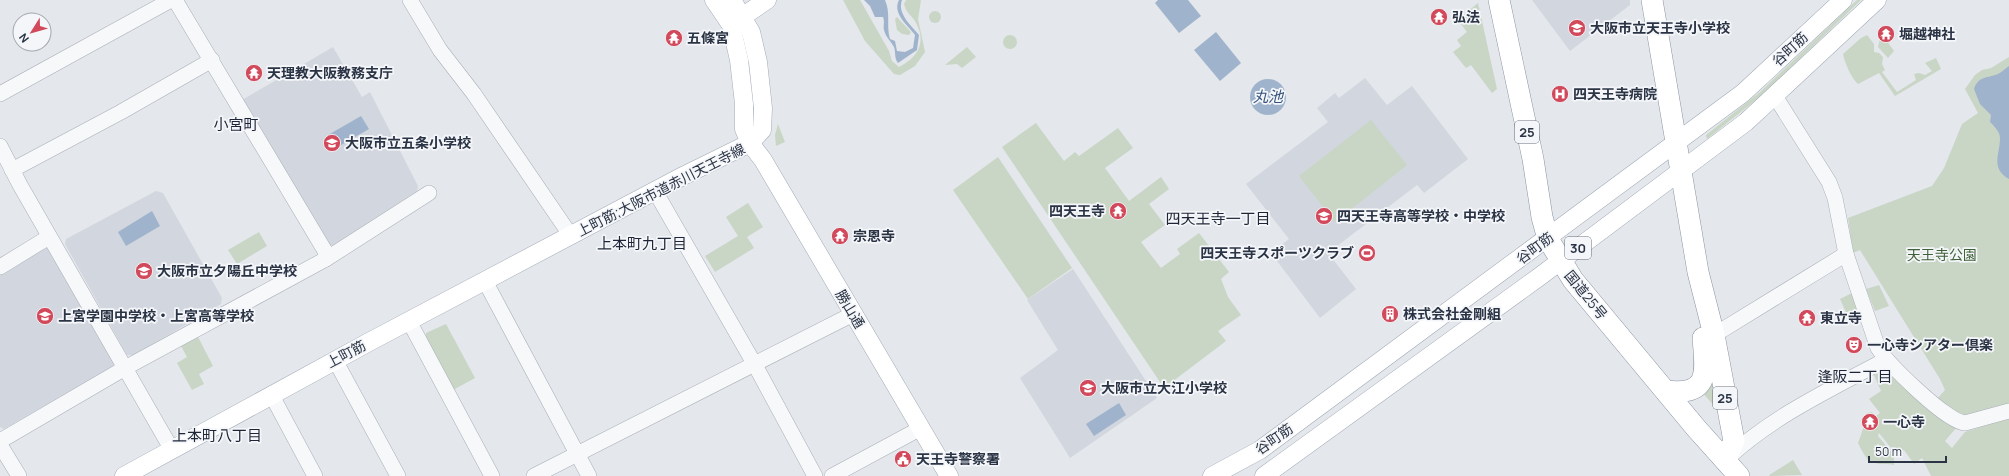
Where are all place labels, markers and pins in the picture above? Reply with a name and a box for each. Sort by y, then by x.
temple icon: 弘法 [1429,7,1449,27]
place label: 弘法 [1452,7,1480,26]
school or university icon: 大阪市立天王寺小学校 [1567,18,1587,38]
place label: 大阪市立天王寺小学校 [1590,18,1730,37]
temple icon: 堀越神社 [1876,24,1896,44]
place label: 堀越神社 [1899,24,1955,43]
temple icon: 五條宮 [664,28,684,48]
place label: 五條宮 [687,28,729,47]
temple icon: 天理教大阪教務支庁 [244,63,264,83]
place label: 天理教大阪教務支庁 [267,63,393,82]
hospital icon: 四天王寺病院 [1550,84,1570,104]
place label: 四天王寺病院 [1573,84,1657,103]
school or university icon: 大阪市立五条小学校 [322,133,342,153]
place label: 大阪市立五条小学校 [345,133,471,152]
place label: 四天王寺 [1049,201,1105,220]
temple icon: 四天王寺 [1108,201,1128,221]
school or university icon: 四天王寺高等学校・中学校 [1314,206,1334,226]
place label: 四天王寺高等学校・中学校 [1337,206,1505,225]
temple icon: 宗恩寺 [830,226,850,246]
place label: 宗恩寺 [853,226,895,245]
place label: 四天王寺スポーツクラブ [1200,243,1354,262]
sports icon: 四天王寺スポーツクラブ [1357,243,1377,263]
school or university icon: 大阪市立夕陽丘中学校 [134,261,154,281]
place label: 大阪市立夕陽丘中学校 [157,261,297,280]
building icon: 株式会社金剛組 [1380,304,1400,324]
place label: 株式会社金剛組 [1403,304,1501,323]
school or university icon: 上宮学園中学校・上宮高等学校 [35,306,55,326]
place label: 上宮学園中学校・上宮高等学校 [58,306,254,325]
temple icon: 東立寺 [1797,308,1817,328]
place label: 東立寺 [1820,308,1862,327]
theatre icon: 一心寺シアター倶楽 [1844,335,1864,355]
place label: 一心寺シアター倶楽 [1867,335,1993,354]
school or university icon: 大阪市立大江小学校 [1078,378,1098,398]
place label: 大阪市立大江小学校 [1101,378,1227,397]
temple icon: 一心寺 [1860,412,1880,432]
place label: 一心寺 [1883,412,1925,431]
public building icon: 天王寺警察署 [893,449,913,469]
place label: 天王寺警察署 [916,449,1000,468]

